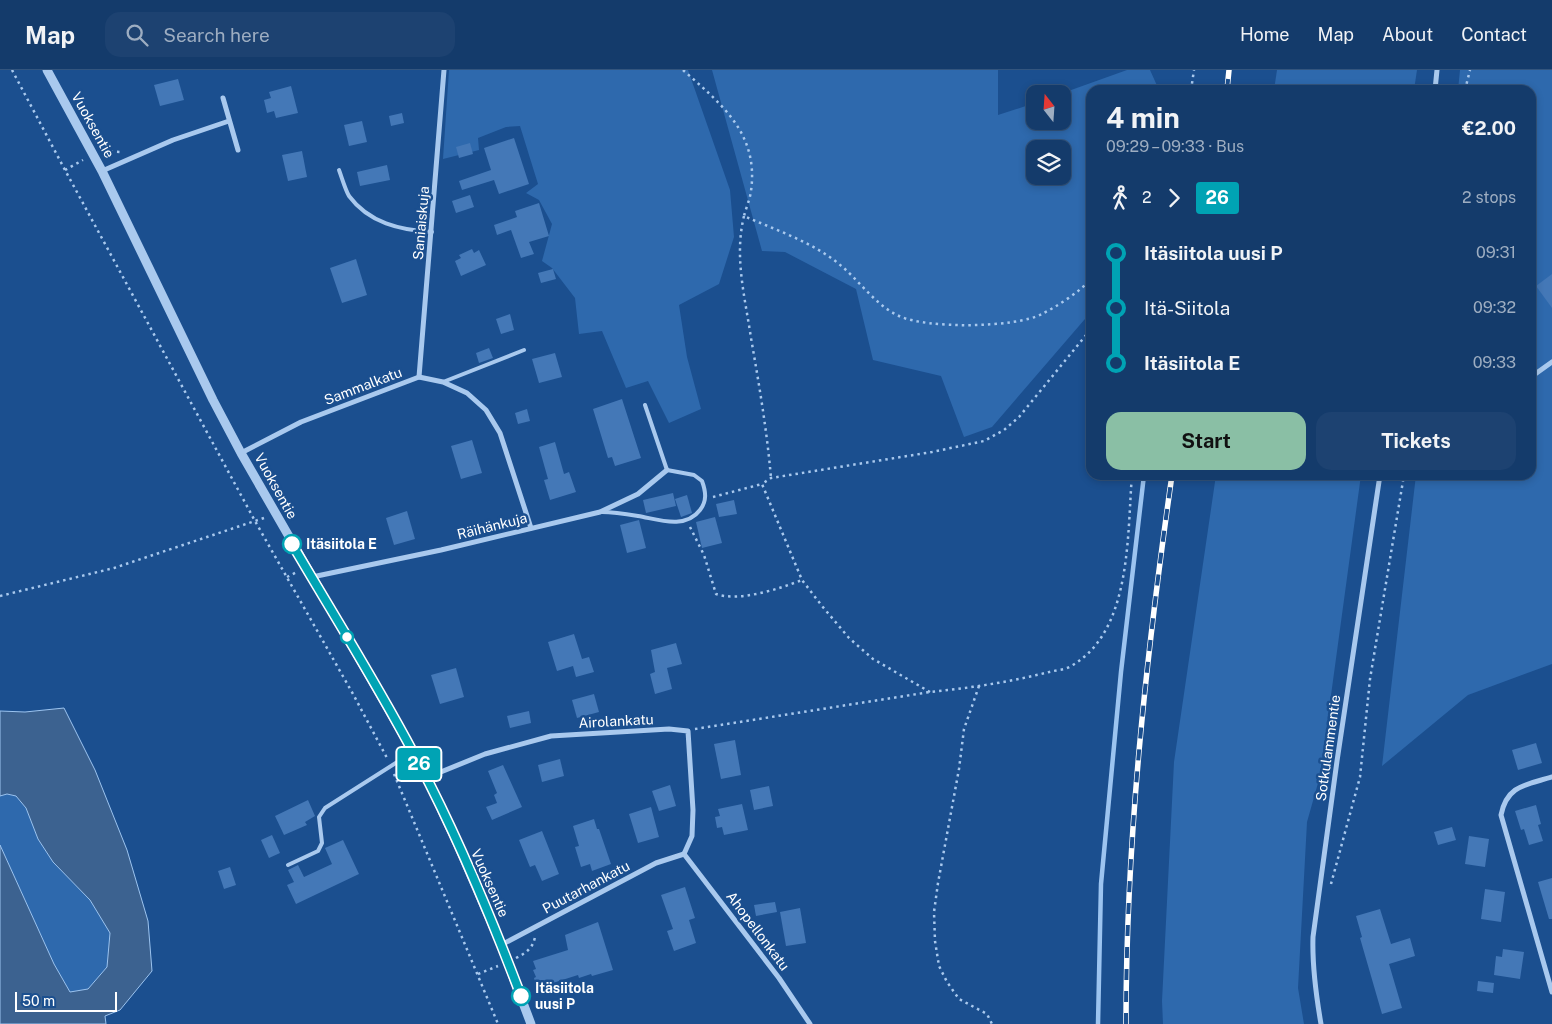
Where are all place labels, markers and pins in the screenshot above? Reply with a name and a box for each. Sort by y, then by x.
marker: Itäsiitola E [282,534,302,554]
place label: Itäsiitola E [306,536,377,552]
unlabelled marker [340,630,354,644]
place label: Itäsiitola uusi P [535,980,594,1012]
marker: Itäsiitola uusi P [511,986,531,1006]

